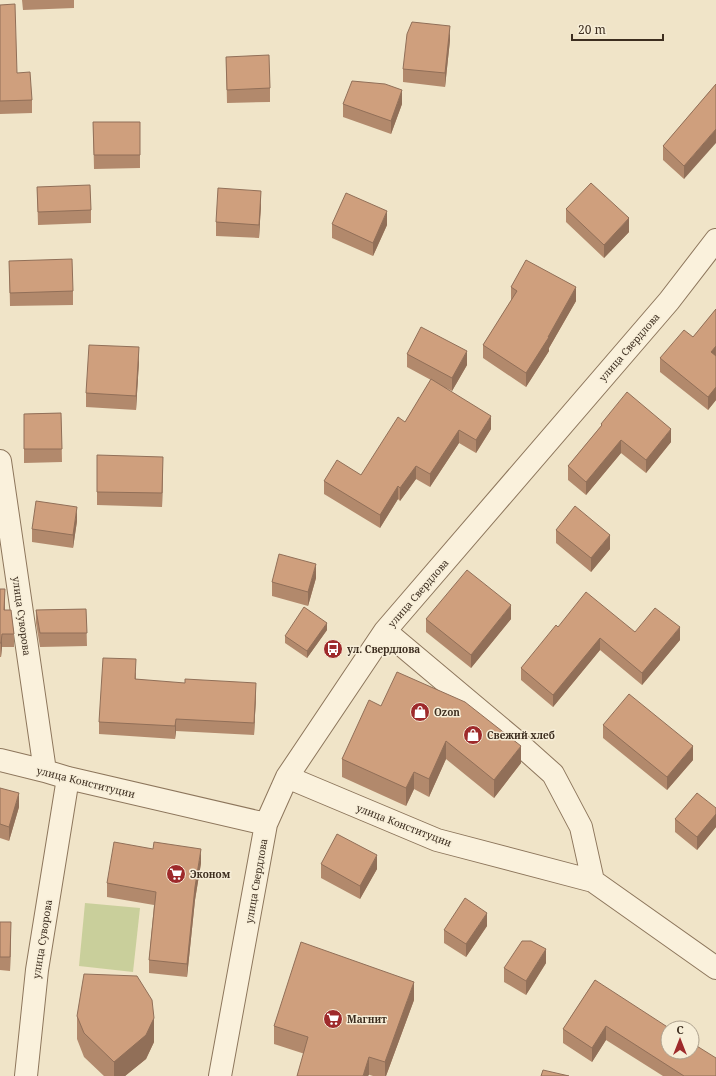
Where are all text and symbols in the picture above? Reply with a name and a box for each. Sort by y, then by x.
scale bar [572,16,663,42]
text: 20 m [578,21,606,38]
street label: улица Свердлова [595,310,663,384]
street label: улица Свердлова [384,556,452,630]
street label: улица Суворова [10,575,35,657]
bus stop icon: ул. Свердлова [322,638,344,660]
place label: ул. Свердлова [347,642,420,656]
shop icon: Ozon [409,701,431,723]
place label: Ozon [434,705,460,719]
shop icon: Свежий хлеб [462,724,484,746]
place label: Свежий хлеб [487,728,555,742]
street label: улица Конституции [35,763,137,801]
street label: улица Конституции [354,800,454,850]
street label: улица Свердлова [242,837,270,925]
supermarket icon: Эконом [165,863,187,885]
place label: Эконом [190,867,231,881]
street label: улица Суворова [29,898,55,980]
supermarket icon: Магнит [322,1008,344,1030]
place label: Магнит [347,1012,387,1026]
north arrow [660,1020,700,1060]
text: С [676,1022,684,1037]

